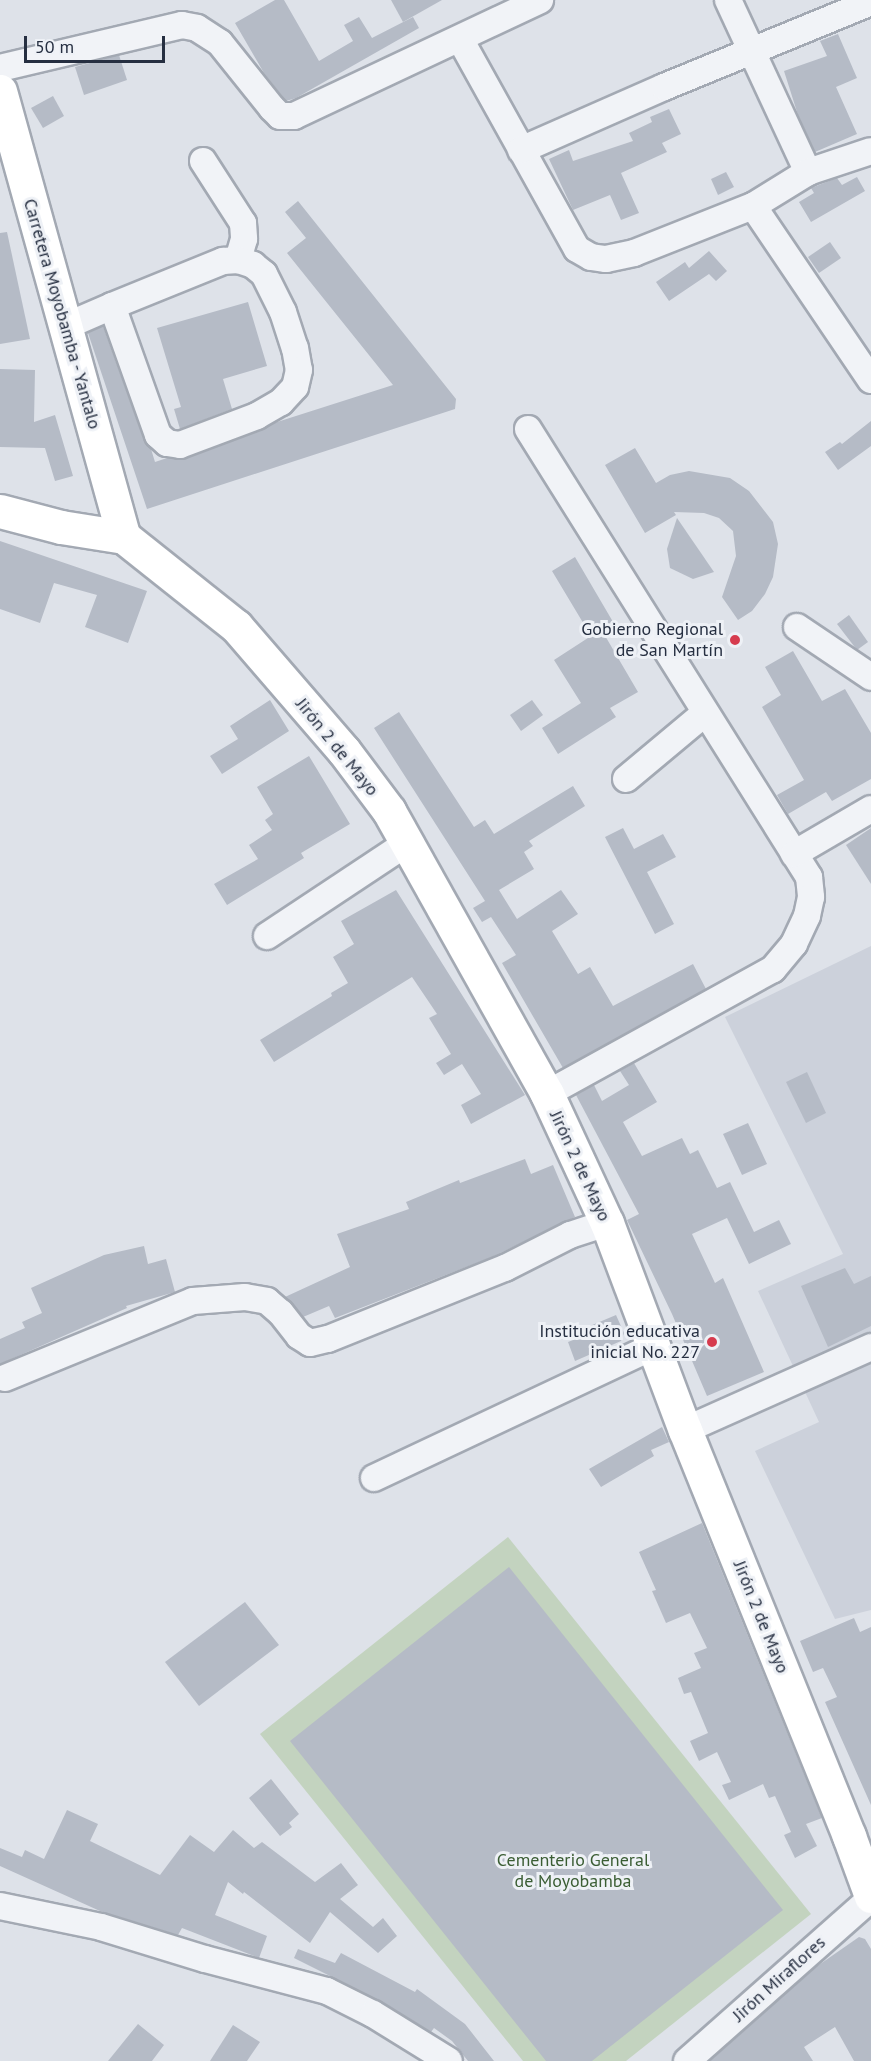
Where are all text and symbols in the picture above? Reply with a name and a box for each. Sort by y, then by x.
scale bar [27,24,168,62]
text: 50 m [35,35,74,58]
street label: Carretera Moyobamba - Yantalo [18,195,106,433]
place label: Gobierno Regional de San Martín [581,619,723,662]
marker: Gobierno Regional de San Martín [728,633,742,647]
street label: Jirón 2 de Mayo [291,694,383,800]
street label: Jirón 2 de Mayo [545,1107,615,1225]
place label: Institución educativa inicial No. 227 [539,1321,700,1364]
marker: Institución educativa inicial No. 227 [705,1335,719,1349]
street label: Jirón 2 de Mayo [729,1557,793,1677]
park label: Cementerio General de Moyobamba [497,1850,649,1892]
street label: Jirón Miraflores [728,1932,830,2026]

